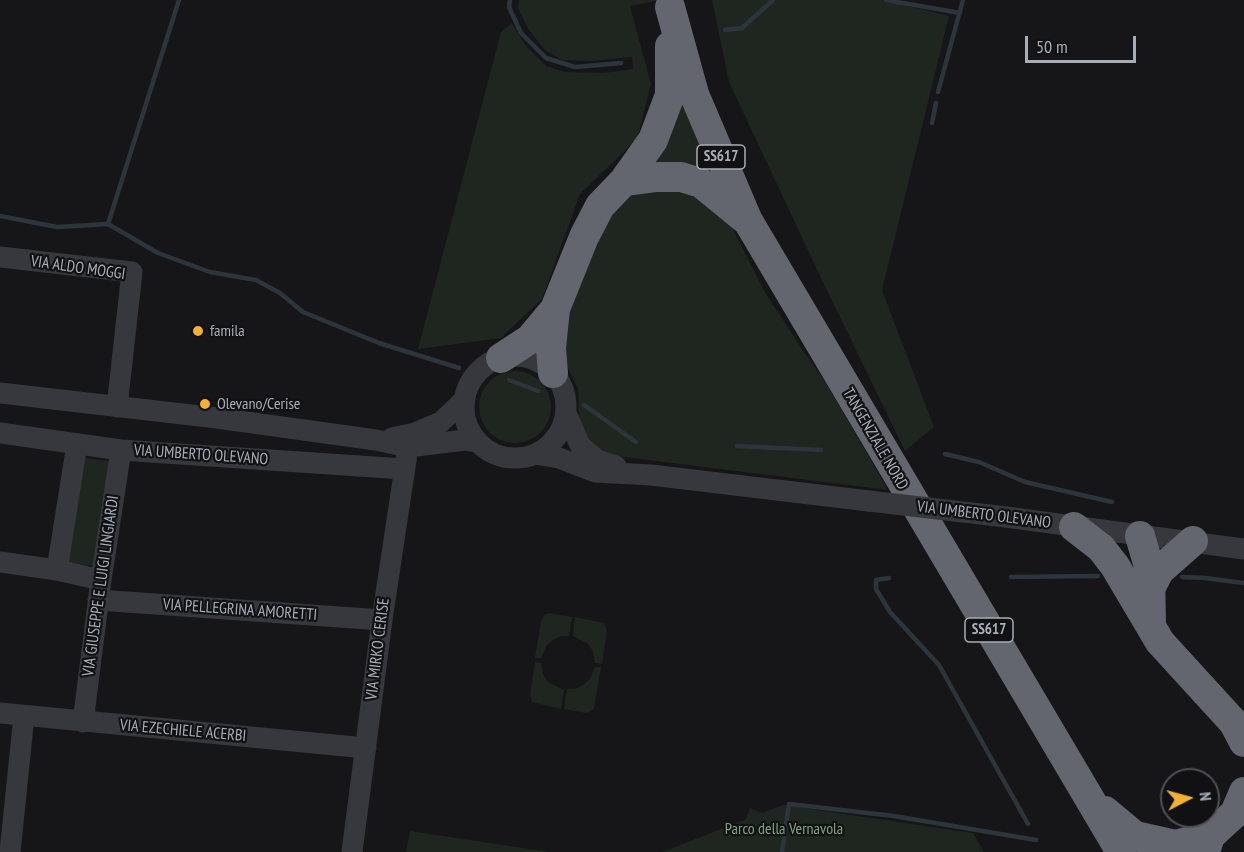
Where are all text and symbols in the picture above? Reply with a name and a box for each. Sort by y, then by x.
scale bar [1028,24,1139,62]
text: 50 m [1036,35,1068,58]
road number: SS617 [697,145,745,169]
street label: VIA ALDO MOGGI [29,252,127,284]
place label: famila [210,321,245,341]
marker: famila [191,324,205,338]
street label: TANGENZIALE NORD [838,385,912,493]
place label: Olevano/Cerise [217,394,300,414]
marker: Olevano/Cerise [198,397,212,411]
street label: VIA UMBERTO OLEVANO [133,441,269,469]
street label: VIA GIUSEPPE E LUIGI LINGIARDI [79,494,123,678]
street label: VIA UMBERTO OLEVANO [916,497,1052,533]
street label: VIA PELLEGRINA AMORETTI [162,595,318,625]
street label: VIA MIRKO CERISE [362,597,394,701]
road number: SS617 [965,618,1013,642]
street label: VIA EZECHIELE ACERBI [119,716,247,746]
north arrow [1160,768,1220,828]
text: N [1196,791,1216,802]
park label: Parco della Vernavola [725,819,843,839]

